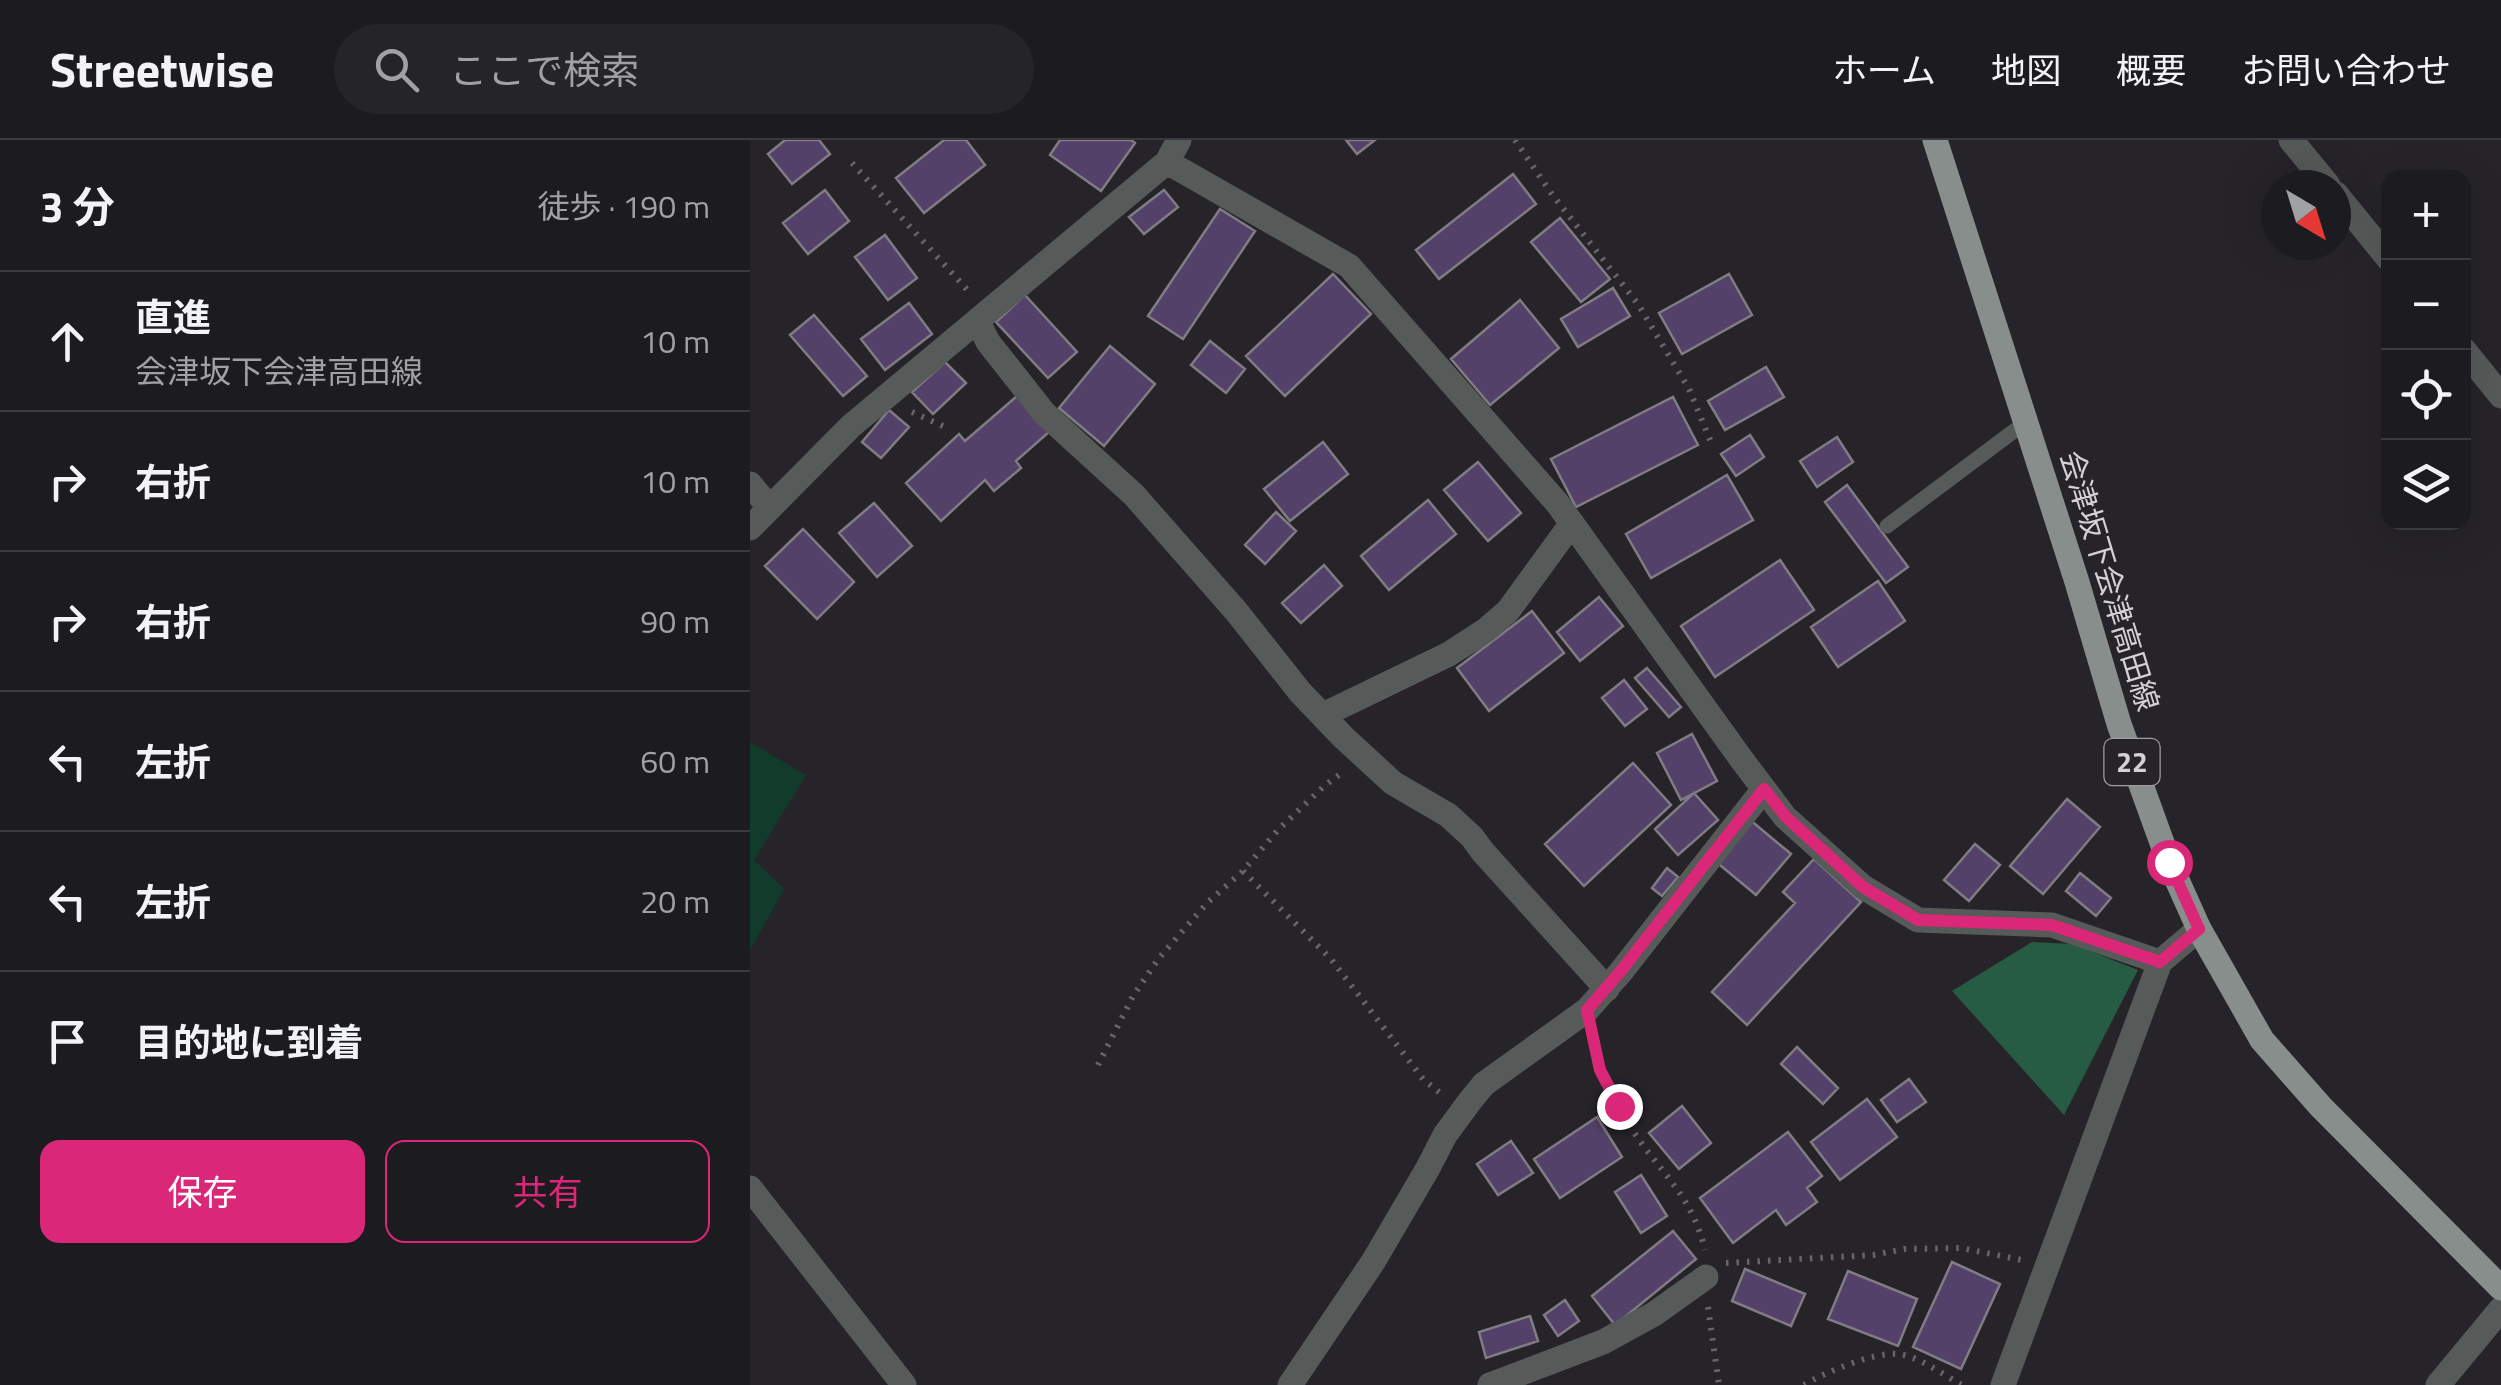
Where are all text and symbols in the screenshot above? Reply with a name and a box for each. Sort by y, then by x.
search box [334,24,1034,114]
text: Streetwise [50,33,274,106]
text: ここで検索 [449,41,639,99]
icon: search [369,42,424,97]
text: ホーム [1832,43,1936,97]
text: 地図 [1991,43,2061,97]
text: 概要 [2116,43,2186,97]
text: お問い合わせ [2241,43,2451,97]
north arrow [2261,170,2351,260]
map controls [2381,170,2471,530]
button: + [2381,170,2471,260]
text: 3 分 [40,174,115,238]
text: 徒歩 · 190 m [537,182,710,230]
button: − [2381,260,2471,350]
text: 直進 [135,288,211,346]
icon: ahead [40,314,95,369]
text: 10 m [640,317,710,365]
text: 会津坂下会津高田線 [135,347,423,395]
button: locate [2381,350,2471,440]
button: layers [2381,440,2471,530]
street label: 会津坂下会津高田線 [2048,445,2171,717]
text: 右折 [135,453,211,511]
icon: right [40,454,95,509]
text: 10 m [640,457,710,505]
text: 右折 [135,593,211,651]
icon: right [40,594,95,649]
text: 90 m [640,597,710,645]
text: 左折 [135,733,211,791]
icon: left [40,734,95,789]
text: 60 m [640,737,710,785]
road number: 22 [2104,739,2160,785]
route start [2147,840,2193,886]
text: 左折 [135,873,211,931]
icon: left [40,874,95,929]
text: 20 m [640,877,710,925]
text: 目的地に到着 [135,1013,363,1071]
icon: arrive [40,1014,95,1069]
route end [1597,1084,1643,1130]
button: 保存 [40,1140,365,1243]
button: 共有 [385,1140,710,1243]

